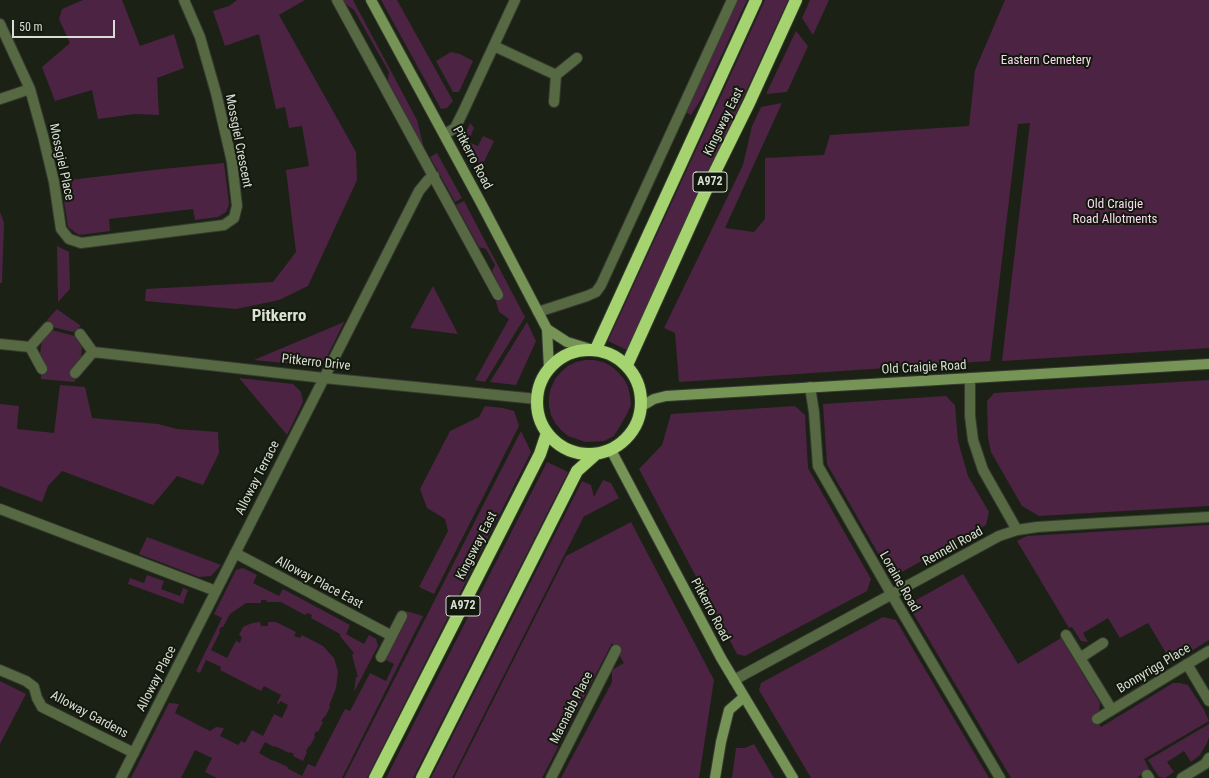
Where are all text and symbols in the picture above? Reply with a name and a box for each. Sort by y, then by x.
scale bar [14,12,117,38]
text: 50 m [19,20,43,34]
park label: Eastern Cemetery [1001,53,1091,69]
street label: Kingsway East [701,85,747,159]
street label: Mossgiel Crescent [221,93,255,189]
street label: Mossgiel Place [45,122,77,202]
street label: Pitkerro Road [449,124,495,192]
road number: A972 [693,172,727,192]
park label: Old Craigie Road Allotments [1073,197,1157,228]
district label: Pitkerro [252,307,306,327]
street label: Pitkerro Drive [281,352,351,374]
street label: Old Craigie Road [881,358,967,378]
street label: Alloway Terrace [233,438,283,518]
street label: Kingsway East [453,509,501,583]
street label: Rennell Road [920,524,986,570]
street label: Loraine Road [875,549,923,615]
street label: Alloway Place East [273,553,365,613]
street label: Pitkerro Road [687,576,733,644]
road number: A972 [446,596,480,616]
street label: Bonnyrigg Place [1114,641,1194,697]
street label: Alloway Place [134,644,180,714]
street label: Macnabb Place [547,669,597,747]
street label: Alloway Gardens [48,688,130,742]

